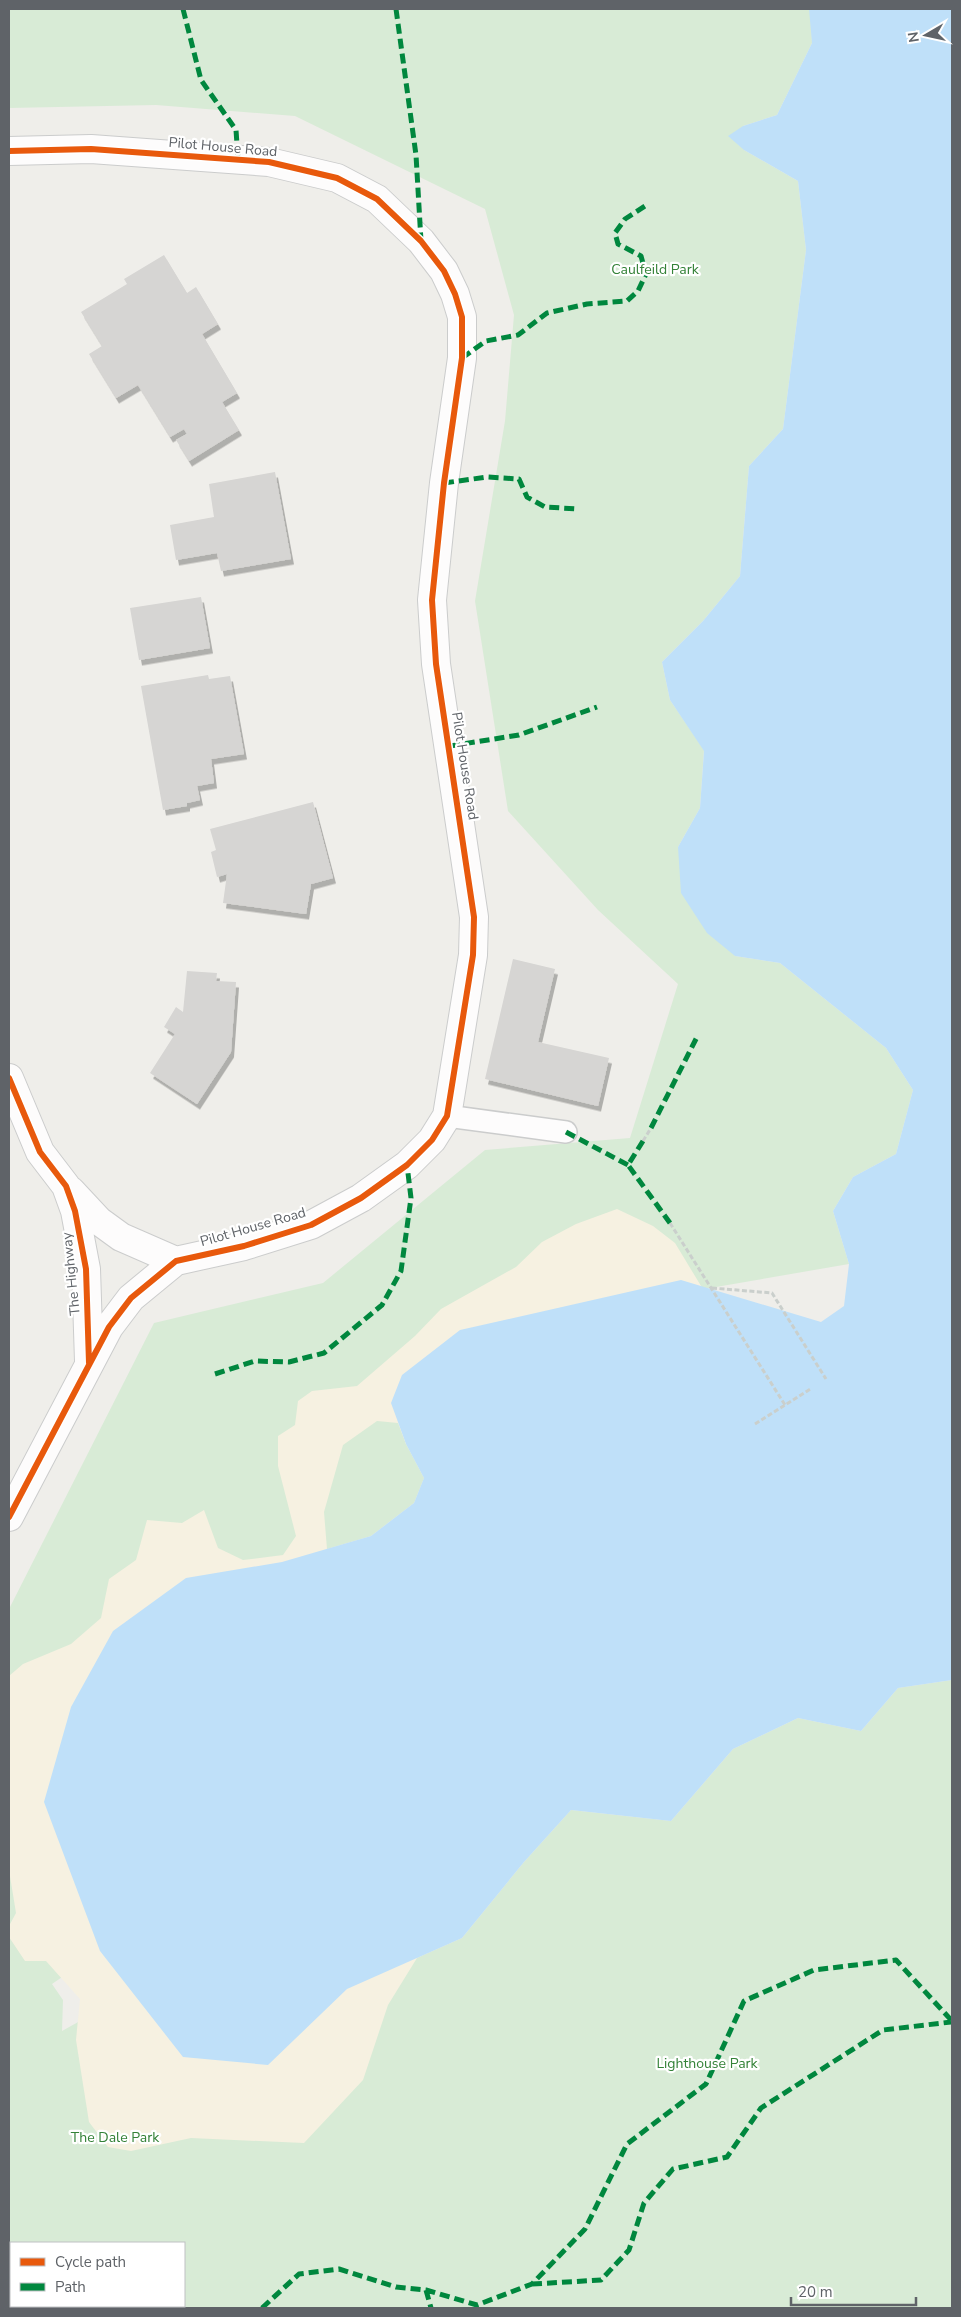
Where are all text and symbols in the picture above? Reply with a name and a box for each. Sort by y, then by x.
north arrow [901,10,951,60]
text: N [903,30,924,44]
street label: Pilot House Road [168,133,278,161]
park label: Caulfeild Park [611,260,700,279]
street label: Pilot House Road [447,711,483,821]
street label: Pilot House Road [198,1203,308,1251]
street label: The Highway [57,1231,85,1317]
park label: Lighthouse Park [656,2054,759,2073]
park label: The Dale Park [71,2128,160,2147]
legend [10,2242,185,2307]
text: Cycle path [55,2252,126,2272]
scale bar [791,2274,916,2306]
text: Path [55,2277,86,2297]
text: 20 m [798,2282,833,2302]

